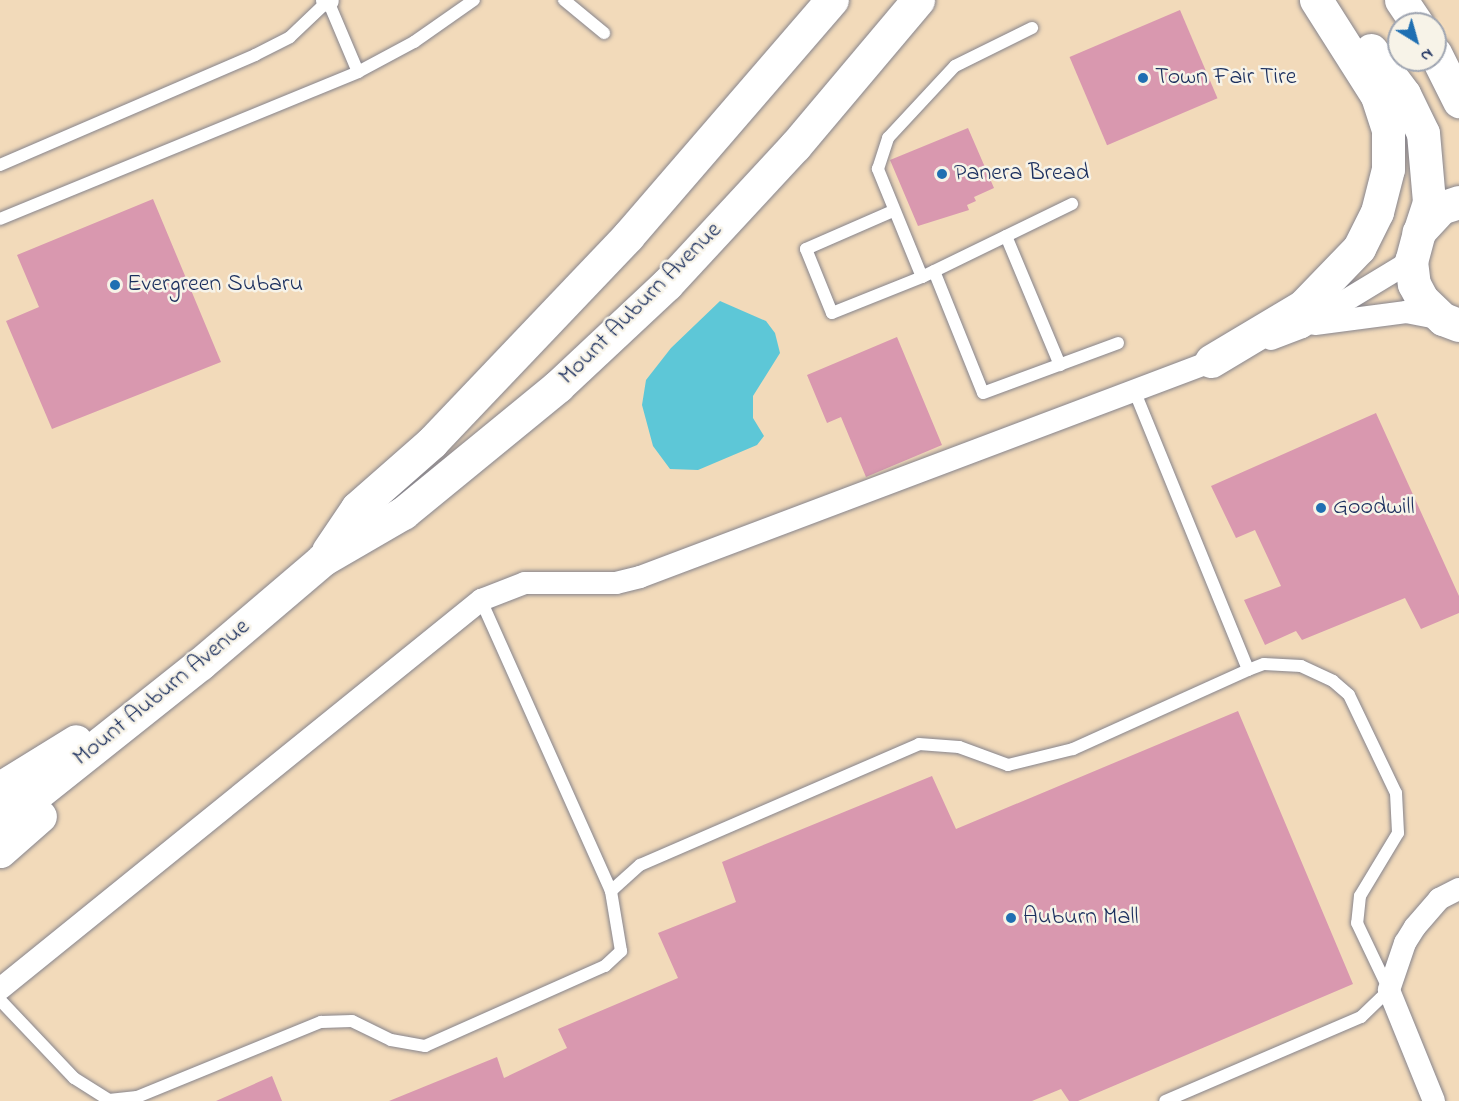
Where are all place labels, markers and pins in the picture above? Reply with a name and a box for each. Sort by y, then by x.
place label: Town Fair Tire [1155,64,1296,92]
marker: Town Fair Tire [1136,71,1150,85]
place label: Panera Bread [954,160,1089,188]
marker: Panera Bread [935,167,949,181]
place label: Evergreen Subaru [127,271,303,299]
marker: Evergreen Subaru [108,278,122,292]
place label: Goodwill [1333,494,1415,522]
marker: Goodwill [1314,501,1328,515]
place label: Auburn Mall [1023,904,1139,932]
marker: Auburn Mall [1004,911,1018,925]

